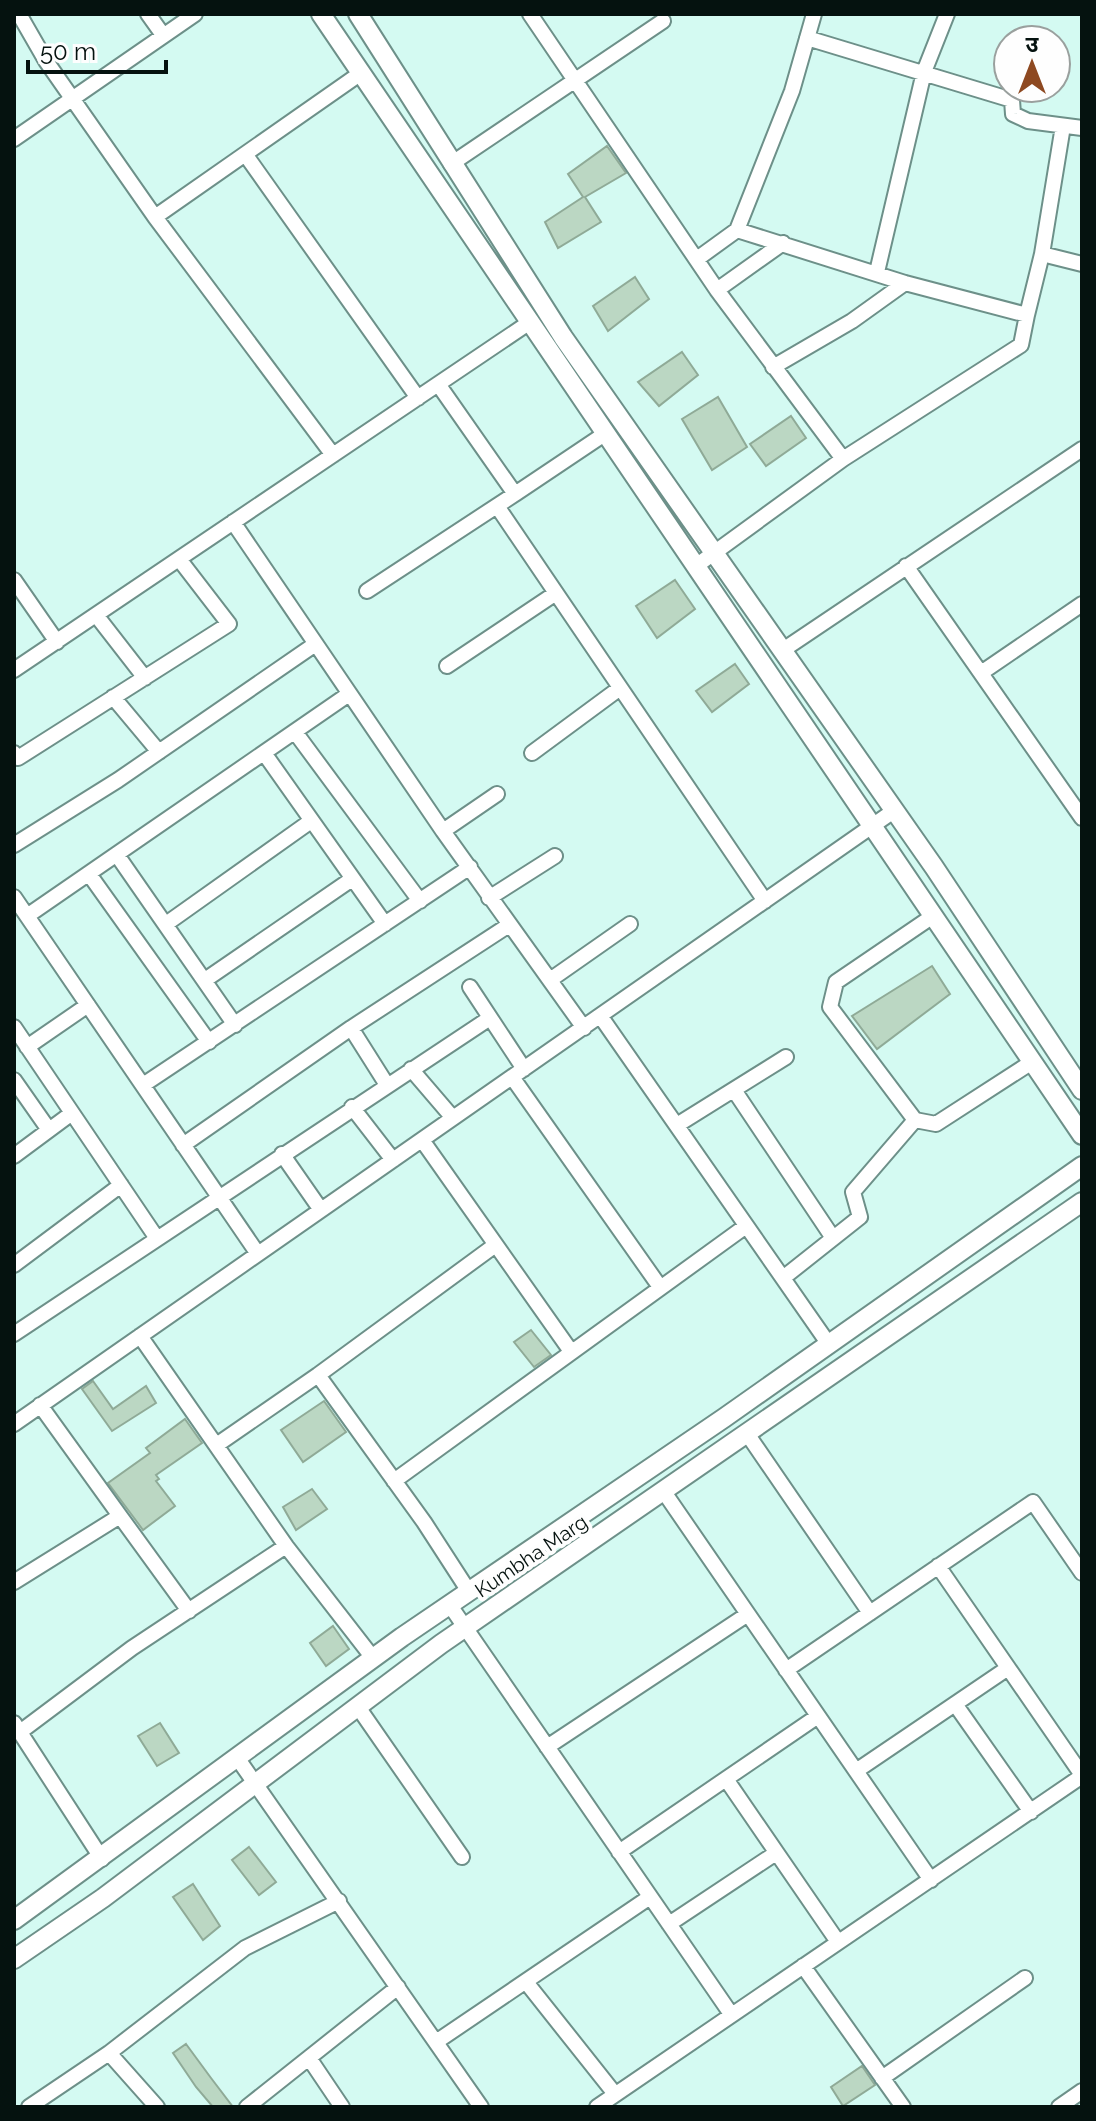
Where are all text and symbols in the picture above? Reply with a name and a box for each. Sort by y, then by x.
scale bar [28,24,166,74]
north arrow [992,24,1072,104]
text: उ [1026,31,1040,57]
text: 50 m [40,37,96,66]
street label: Kumbha Marg [470,1510,592,1602]

